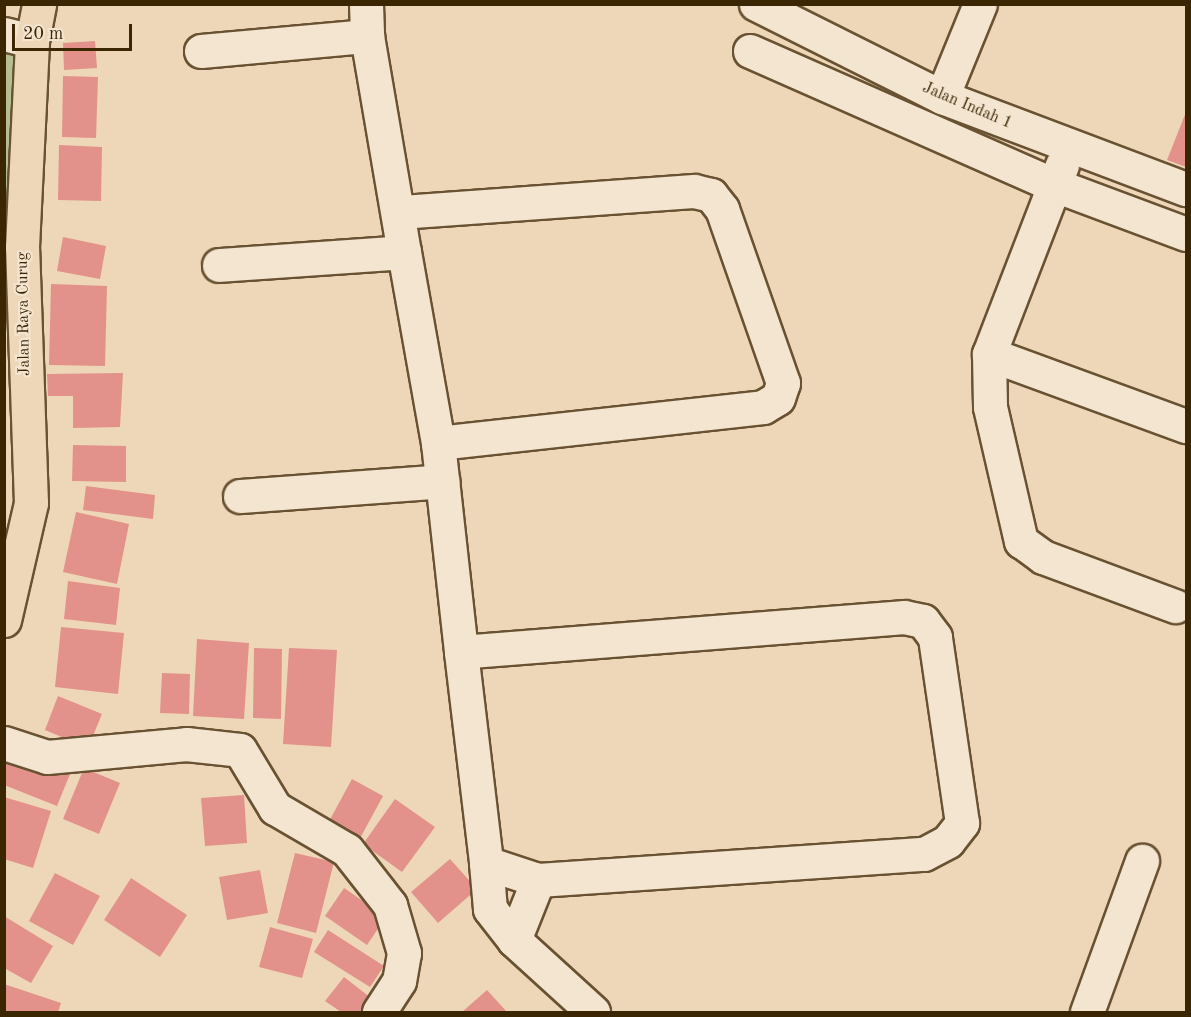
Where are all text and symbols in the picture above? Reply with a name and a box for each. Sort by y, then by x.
scale bar [15,12,135,50]
text: 20 m [23,25,63,43]
street label: Jalan Indah 1 [919,78,1015,134]
street label: Jalan Raya Curug [13,252,35,376]

